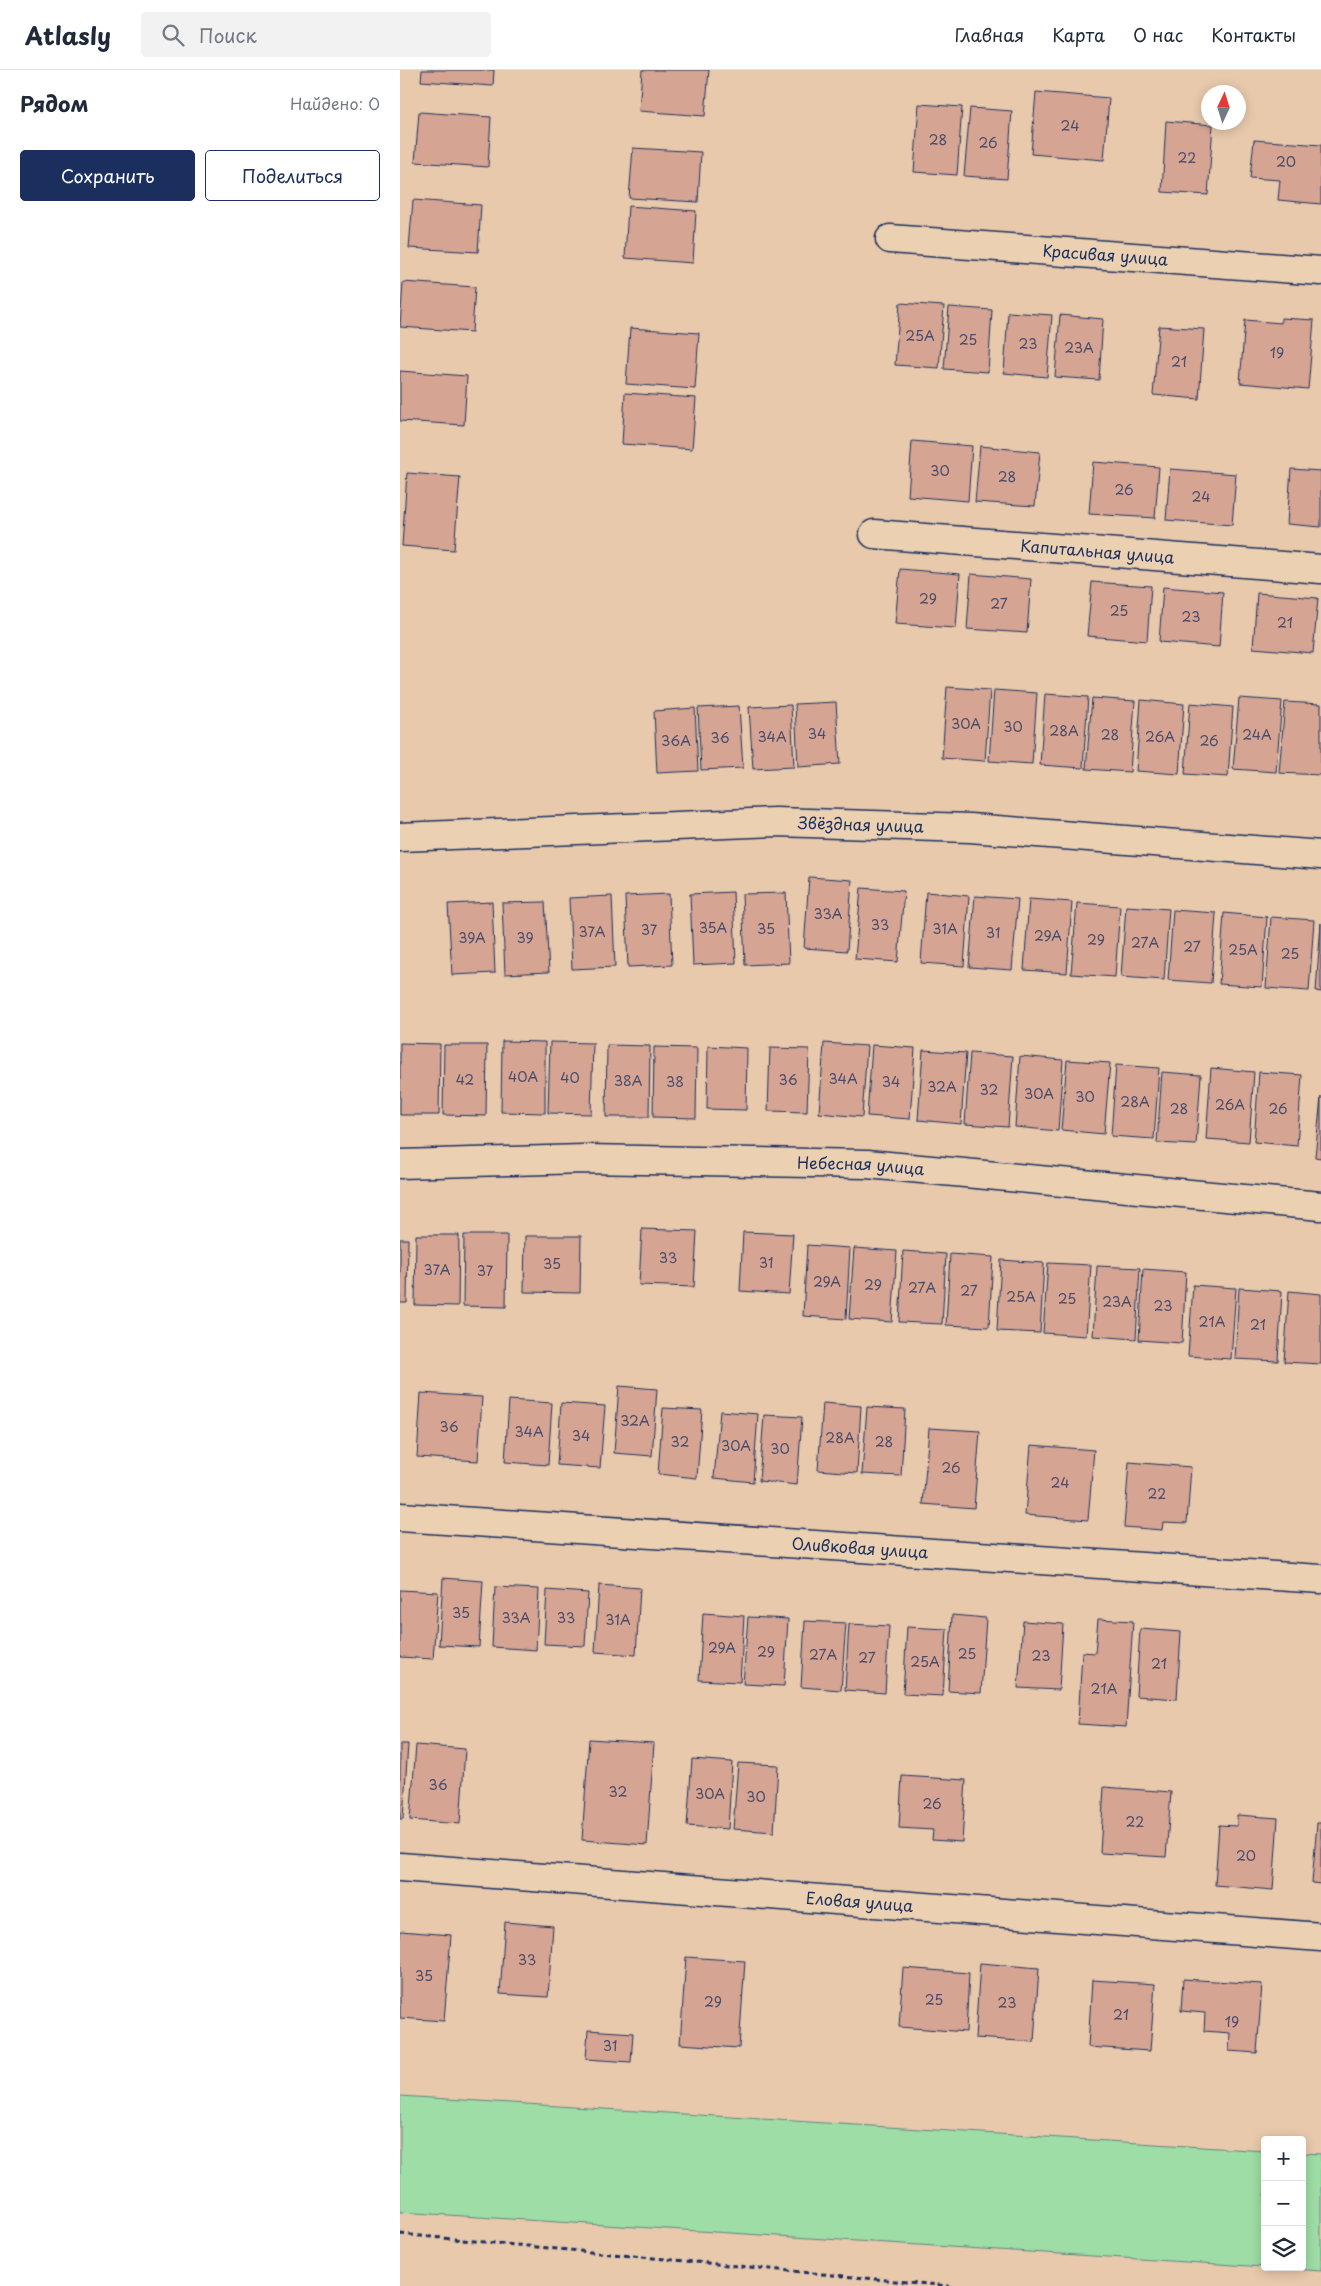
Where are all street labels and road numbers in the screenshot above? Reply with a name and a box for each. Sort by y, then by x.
street label: Красивая улица [1042,237,1169,271]
street label: Капитальная улица [1020,533,1175,568]
street label: Звёздная улица [797,810,924,838]
street label: Небесная улица [797,1150,926,1180]
street label: Оливковая улица [791,1530,929,1564]
street label: Еловая улица [805,1885,914,1917]

